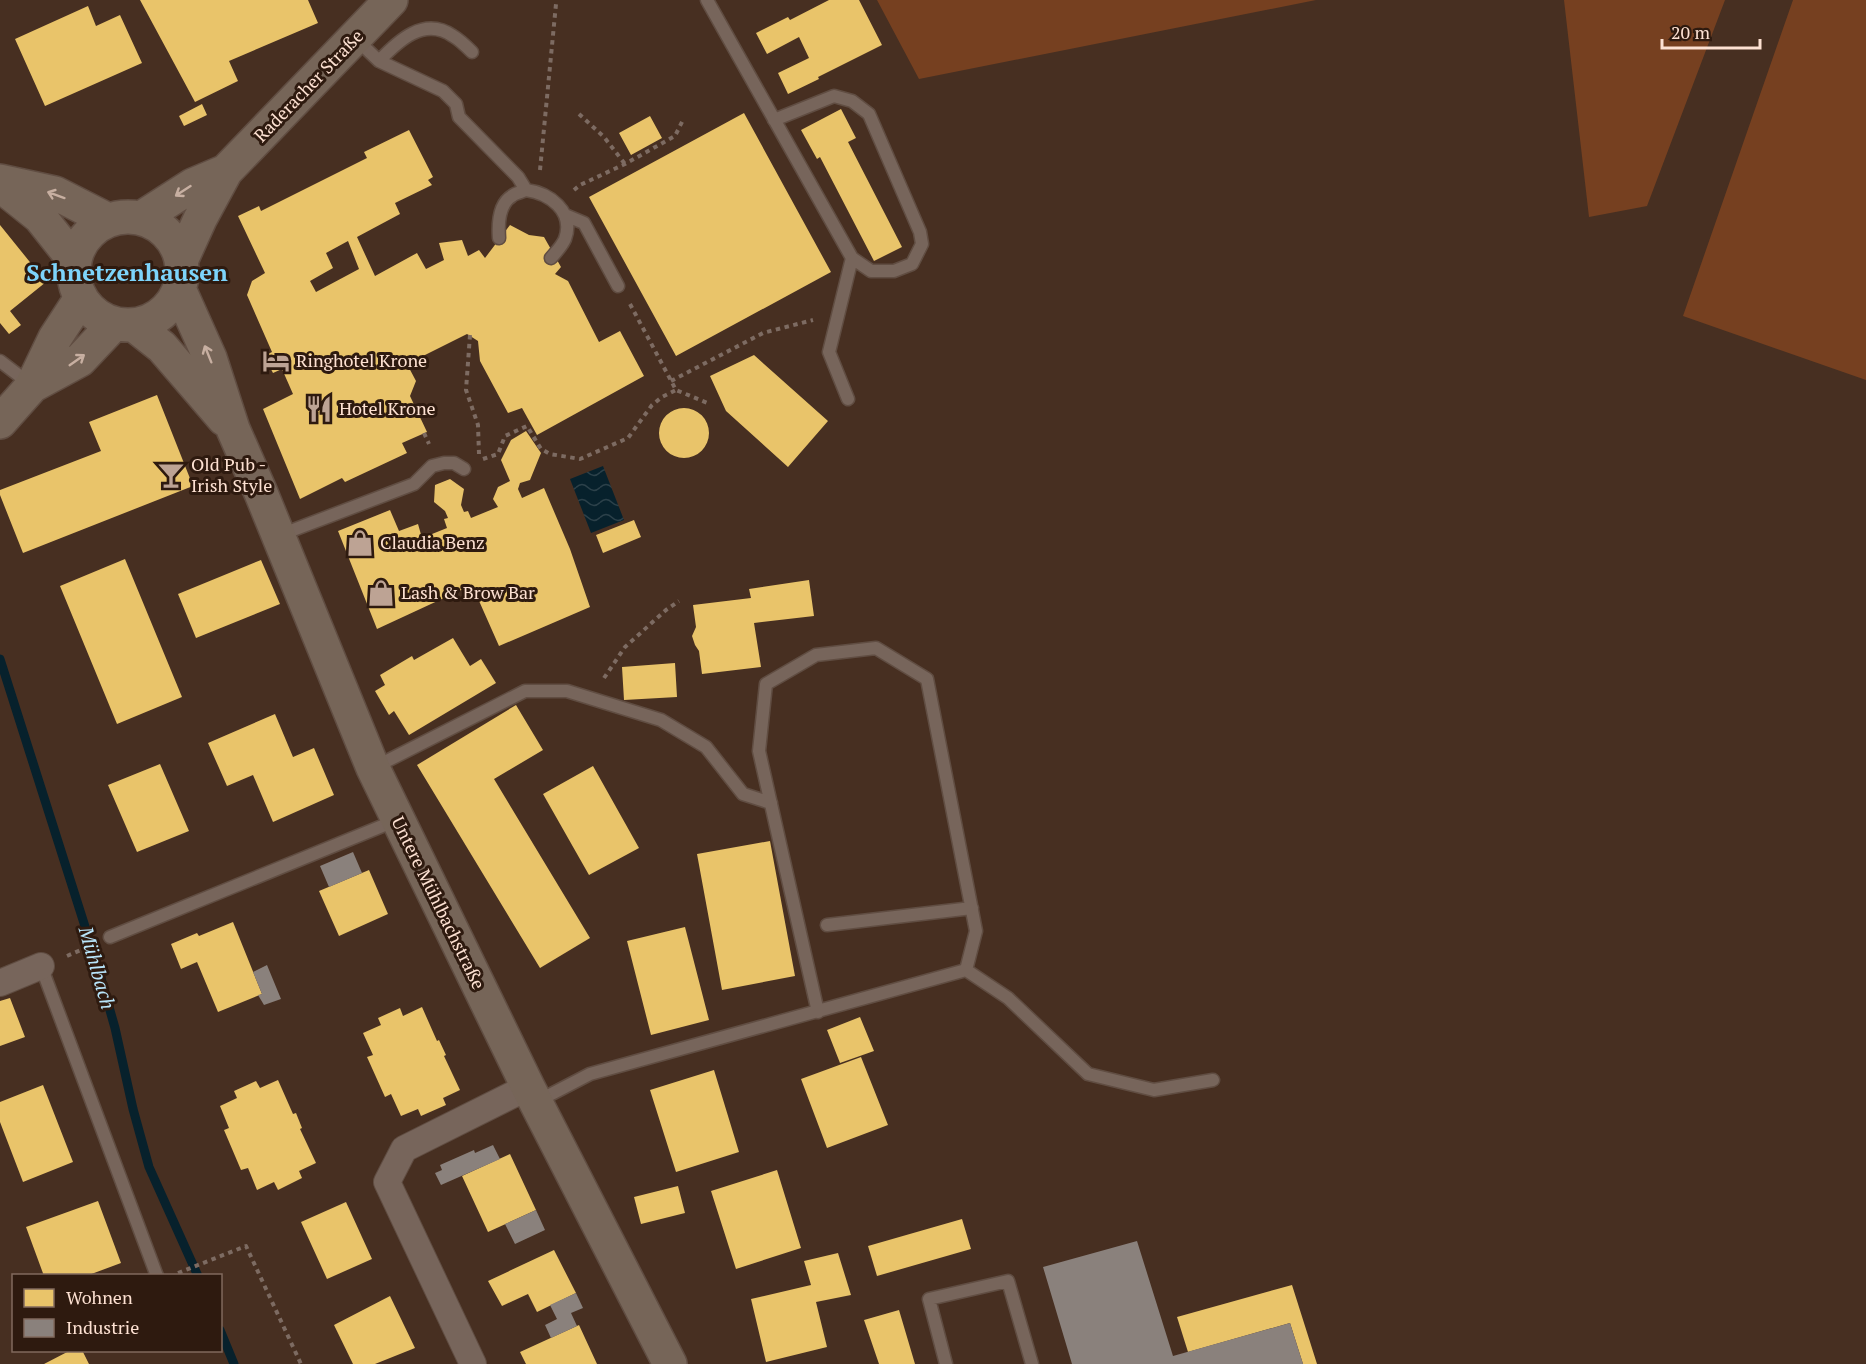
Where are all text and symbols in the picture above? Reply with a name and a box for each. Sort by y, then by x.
scale bar [1662,12,1760,50]
text: 20 m [1671,20,1711,44]
street label: Raderacher Straße [248,24,368,147]
one-way arrow [175,185,192,198]
one-way arrow [47,189,66,200]
district label: Schnetzenhausen [26,256,228,288]
one-way arrow [202,345,213,364]
hotel icon: Ringhotel Krone [261,346,291,376]
place label: Ringhotel Krone [296,348,427,372]
one-way arrow [69,354,85,366]
restaurant icon: Hotel Krone [304,394,334,424]
place label: Hotel Krone [339,396,436,420]
place label: Old Pub - Irish Style [191,452,272,497]
bar icon: Old Pub - Irish Style [156,460,186,490]
shop icon: Claudia Benz [345,528,375,558]
place label: Claudia Benz [380,530,485,554]
shop icon: Lash & Brow Bar [366,578,396,608]
place label: Lash & Brow Bar [401,580,535,604]
street label: Untere Mühlbachstraße [387,812,491,993]
water label: Mühlbach [73,922,122,1012]
legend [12,1274,222,1352]
text: Wohnen [66,1285,133,1309]
text: Industrie [66,1315,139,1339]

